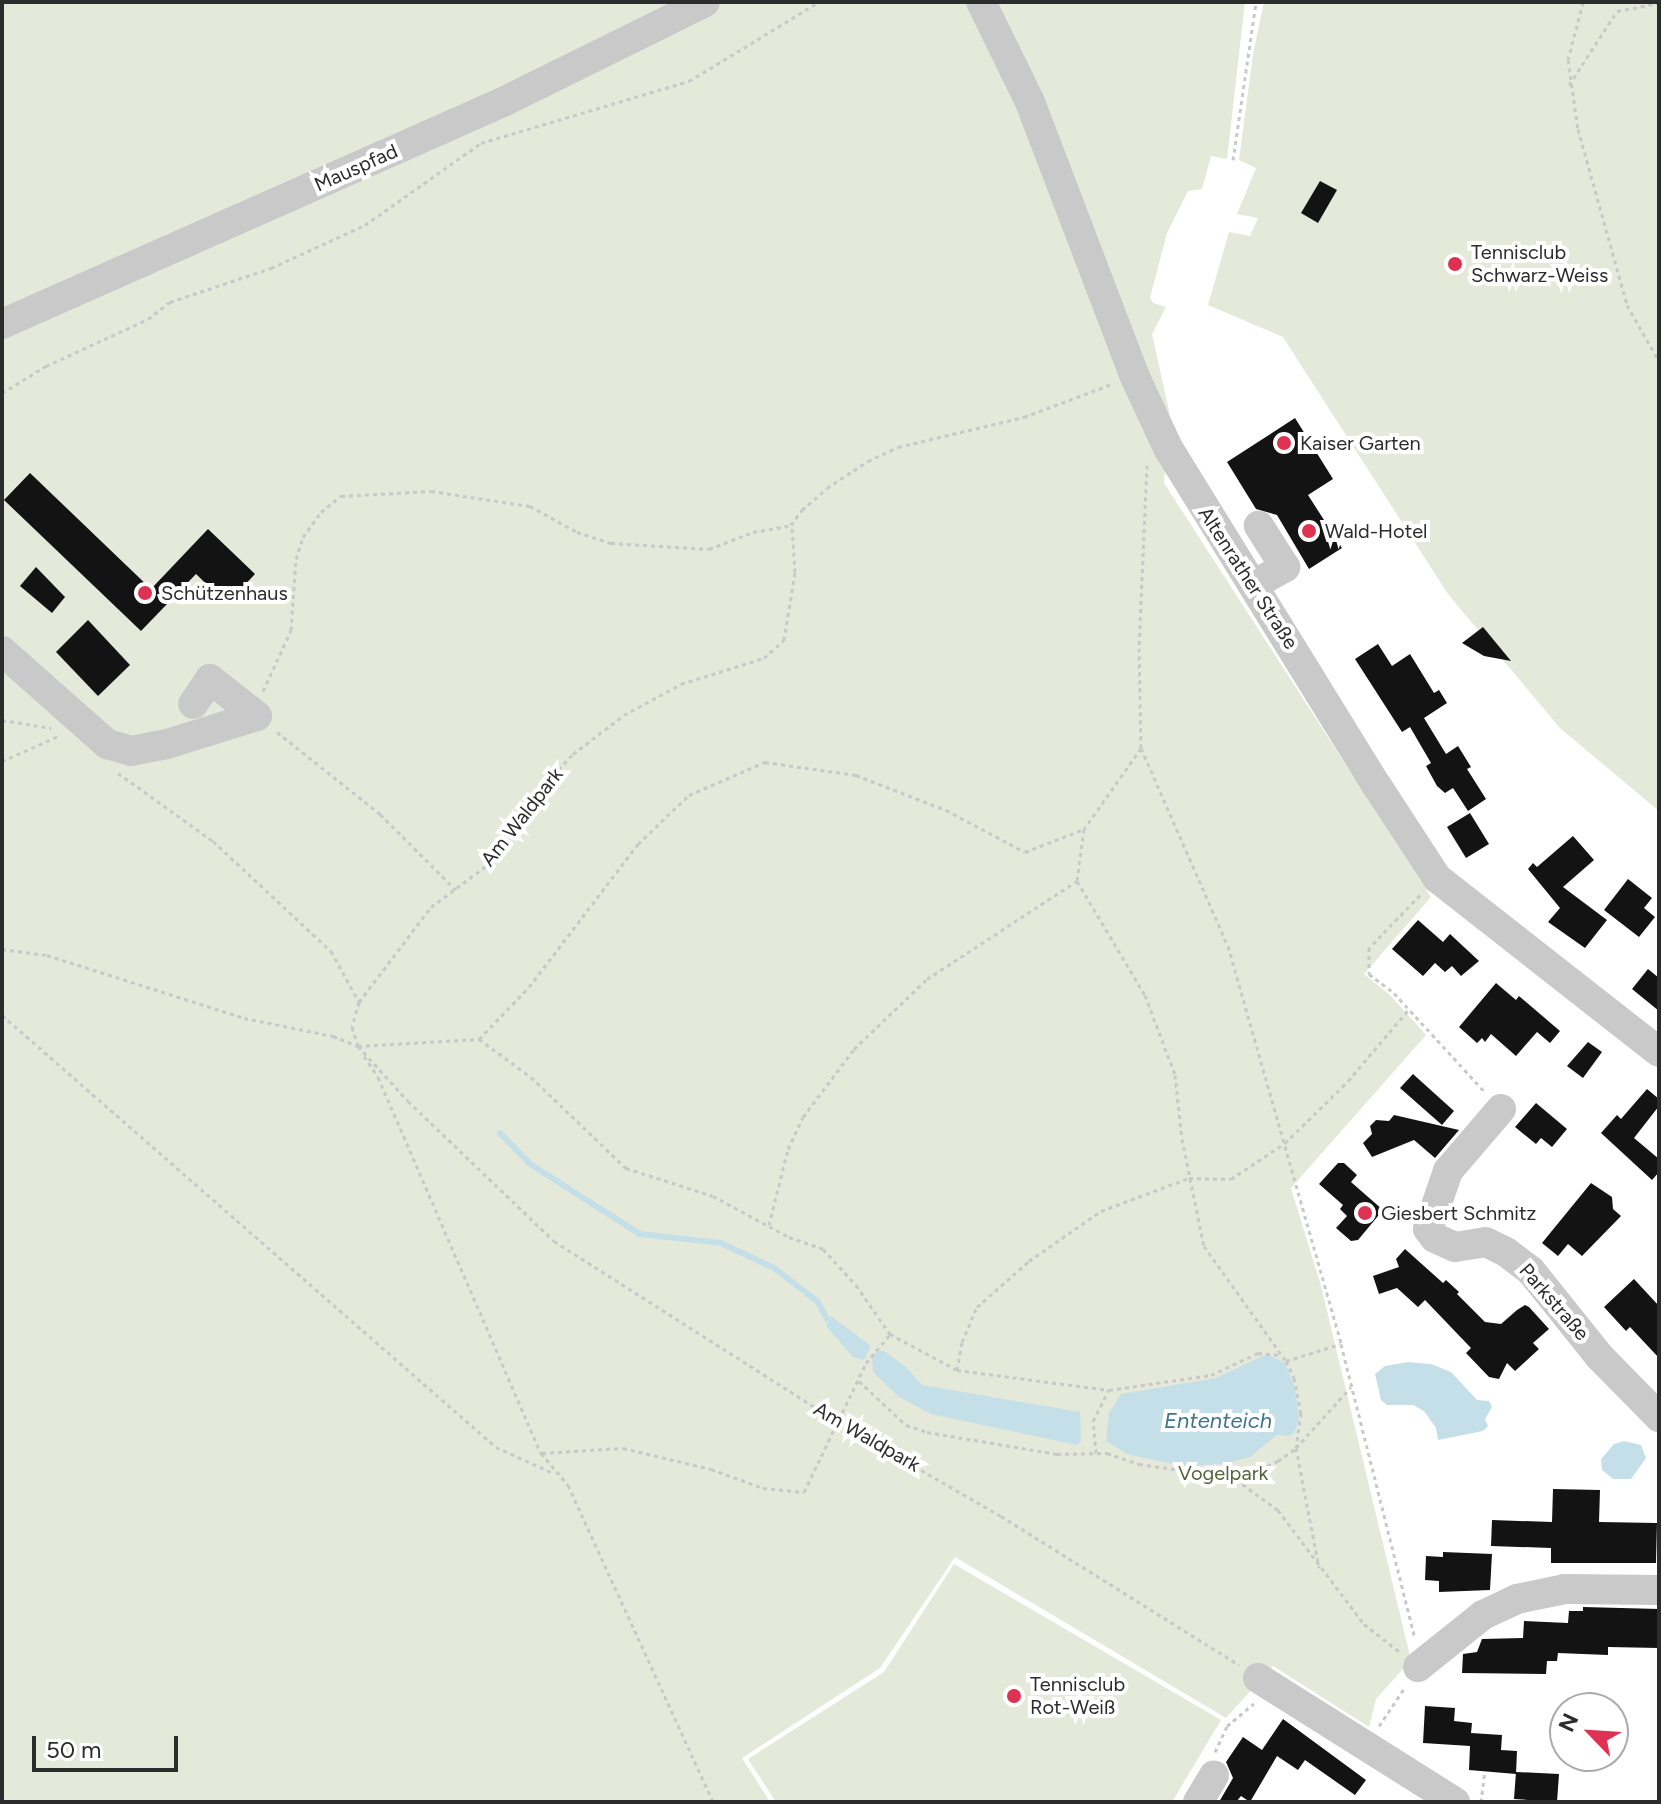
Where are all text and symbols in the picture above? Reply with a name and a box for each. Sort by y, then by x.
street label: Mauspfad [311,139,401,197]
place label: Tennisclub Schwarz-Weiss [1471,240,1608,287]
marker: Tennisclub Schwarz-Weiss [1446,255,1464,273]
place label: Kaiser Garten [1300,431,1421,455]
marker: Kaiser Garten [1275,434,1293,452]
street label: Altenrather Straße [1193,502,1303,654]
place label: Wald-Hotel [1325,519,1427,543]
marker: Wald-Hotel [1300,522,1318,540]
place label: Schützenhaus [161,581,288,605]
marker: Schützenhaus [136,584,154,602]
street label: Am Waldpark [476,763,568,871]
place label: Giesbert Schmitz [1381,1201,1536,1225]
marker: Giesbert Schmitz [1356,1204,1374,1222]
street label: Parkstraße [1514,1259,1594,1345]
street label: Am Waldpark [810,1397,924,1477]
water label: Ententeich [1164,1408,1272,1434]
park label: Vogelpark [1178,1461,1268,1485]
place label: Tennisclub Rot-Weiß [1030,1672,1125,1719]
marker: Tennisclub Rot-Weiß [1005,1687,1023,1705]
north arrow [1549,1692,1629,1772]
text: N [1553,1709,1584,1736]
scale bar [36,1720,182,1770]
text: 50 m [46,1735,102,1764]

